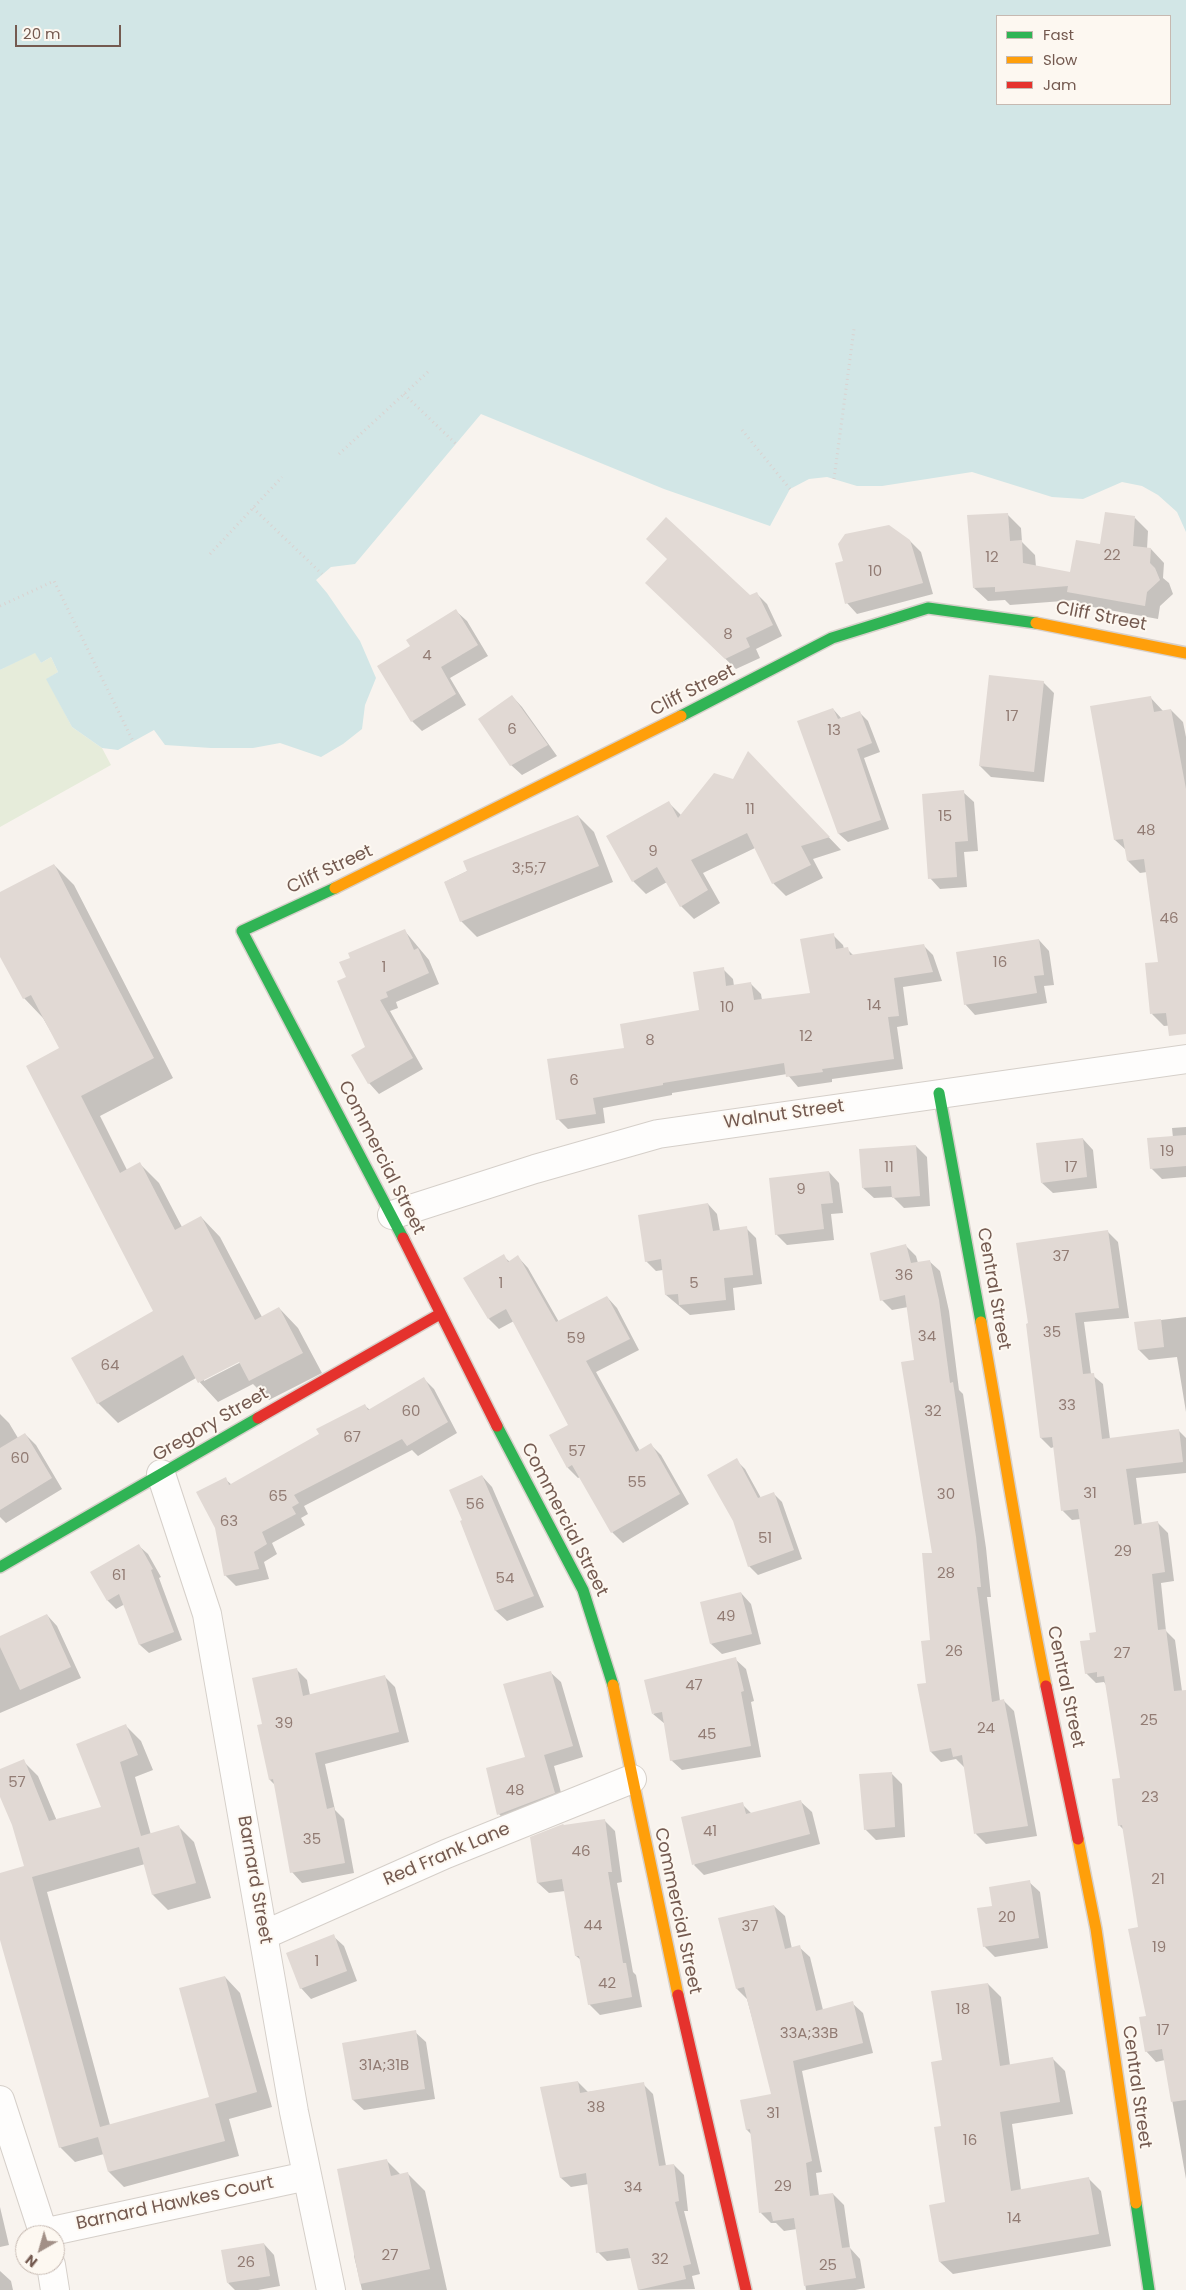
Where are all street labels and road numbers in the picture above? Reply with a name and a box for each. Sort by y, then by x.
street label: Cliff Street [1054,598,1148,636]
street label: Cliff Street [647,660,739,722]
street label: Cliff Street [284,841,376,899]
street label: Commercial Street [333,1077,429,1239]
street label: Walnut Street [722,1096,846,1134]
street label: Central Street [972,1226,1014,1352]
street label: Gregory Street [149,1383,273,1467]
street label: Commercial Street [516,1439,612,1601]
street label: Central Street [1042,1624,1088,1750]
street label: Barnard Street [232,1814,276,1946]
street label: Red Frank Lane [381,1819,513,1891]
street label: Commercial Street [649,1826,705,1996]
street label: Central Street [1117,2024,1155,2150]
street label: Barnard Hawkes Court [74,2172,276,2236]

